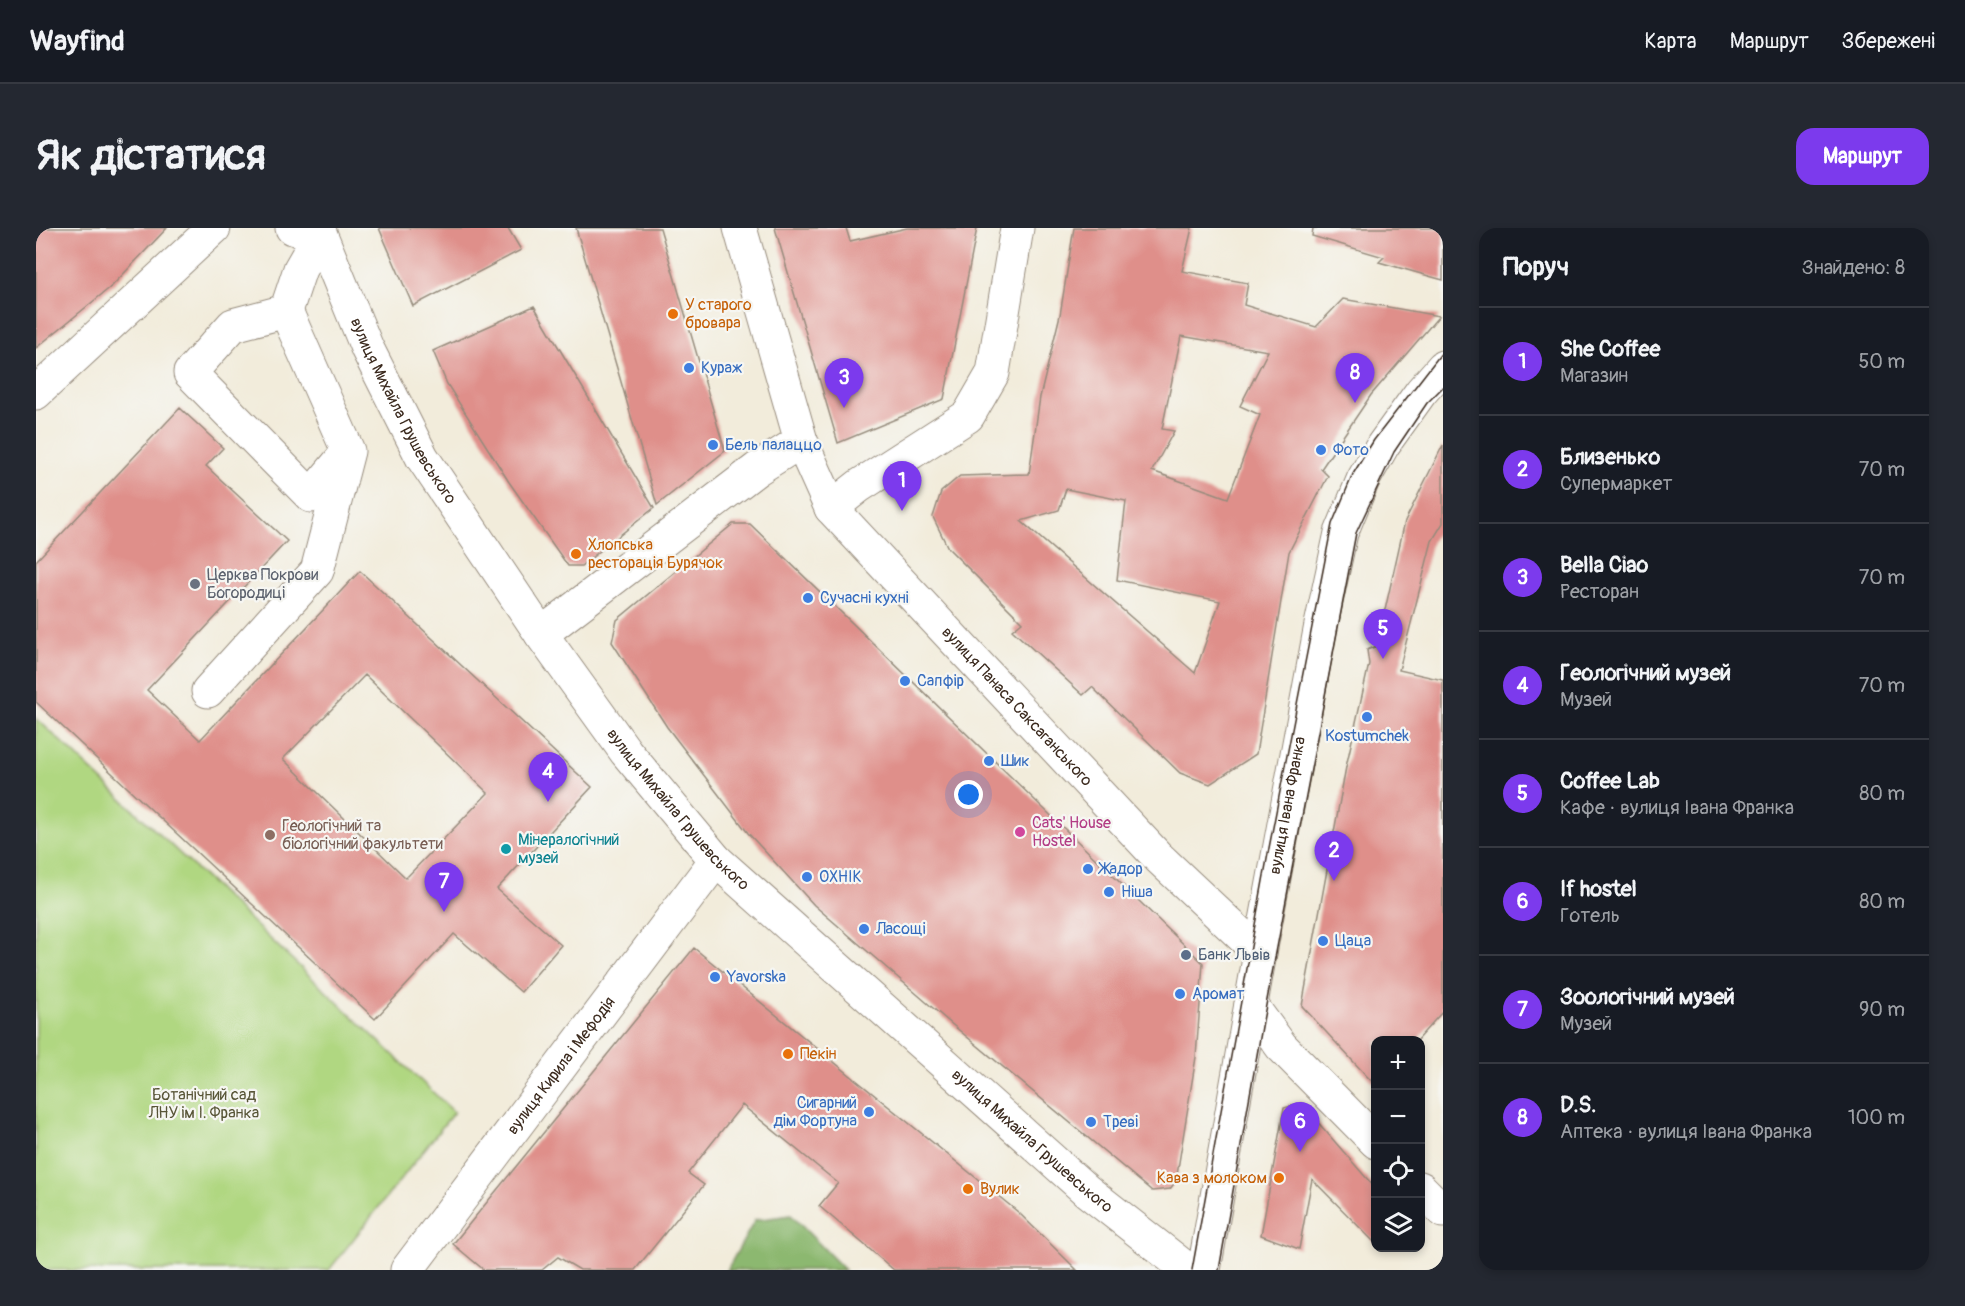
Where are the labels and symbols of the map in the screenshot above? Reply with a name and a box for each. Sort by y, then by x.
place label: У старого бровара [685,295,752,333]
marker: У старого бровара [666,307,680,321]
street label: вулиця Михайла Грушевського [346,315,461,508]
pin: 8 [1336,354,1374,403]
place label: Кураж [701,358,743,378]
pin: 3 [824,358,864,408]
marker: Кураж [682,361,696,375]
place label: Бель палаццо [725,435,822,455]
marker: Бель палаццо [706,438,720,452]
place label: Фото [1333,440,1369,460]
marker: Фото [1314,443,1328,457]
pin: 1 [882,462,922,511]
place label: Хлопська ресторація Бурячок [588,535,723,573]
marker: Хлопська ресторація Бурячок [569,547,583,561]
place label: Церква Покрови Богородиці [207,565,318,603]
marker: Церква Покрови Богородиці [188,577,202,591]
place label: Сучасні кухні [820,588,909,608]
marker: Сучасні кухні [801,591,815,605]
pin: 5 [1364,610,1402,659]
street label: вулиця Панаса Саксаганського [937,623,1097,791]
place label: Сапфір [917,671,964,691]
marker: Сапфір [898,674,912,688]
marker: Kostumchek [1360,710,1374,724]
street label: вулиця Михайла Грушевського [602,725,754,895]
place label: Kostumchek [1325,726,1409,746]
street label: вулиця Івана Франка [1265,735,1310,876]
place label: Шик [1001,751,1029,771]
pin: 4 [528,752,568,802]
marker: Шик [982,754,996,768]
your location [954,780,983,809]
place label: Cats' House Hostel [1032,813,1111,851]
place label: Геологічний та біологічний факультети [282,816,443,854]
marker: Cats' House Hostel [1013,825,1027,839]
marker: Геологічний та біологічний факультети [263,828,277,842]
place label: Мінералогічний музей [518,830,619,868]
pin: 2 [1314,832,1354,881]
marker: Мінералогічний музей [499,842,513,856]
place label: Жадор [1097,859,1143,879]
pin: 7 [424,862,464,912]
marker: Жадор [1081,862,1095,876]
place label: ОХНІК [819,867,862,887]
marker: ОХНІК [800,870,814,884]
place label: Ніша [1121,882,1153,902]
marker: Ніша [1102,885,1116,899]
place label: Ласощі [875,919,926,939]
marker: Ласощі [857,922,871,936]
place label: Цаца [1335,931,1371,951]
marker: Цаца [1316,934,1330,948]
place label: Банк Львів [1198,945,1270,965]
marker: Банк Львів [1179,948,1193,962]
place label: Yavorska [726,967,786,987]
marker: Yavorska [708,970,722,984]
place label: Аромат [1192,984,1245,1004]
marker: Аромат [1173,987,1187,1001]
street label: вулиця Кирила і Мефодія [503,993,619,1138]
place label: Пекін [800,1044,837,1064]
marker: Пекін [781,1047,795,1061]
street label: вулиця Михайла Грушевського [947,1065,1117,1218]
park label: Ботанічний сад ЛНУ ім І. Франка [148,1085,259,1123]
place label: Сигарний дім Фортуна [773,1093,857,1131]
pin: 6 [1280,1102,1320,1152]
marker: Сигарний дім Фортуна [862,1105,876,1119]
place label: Треві [1103,1112,1138,1132]
marker: Треві [1084,1115,1098,1129]
place label: Кава з молоком [1157,1168,1267,1188]
marker: Кава з молоком [1272,1171,1286,1185]
place label: Вулик [980,1179,1020,1199]
marker: Вулик [961,1182,975,1196]

